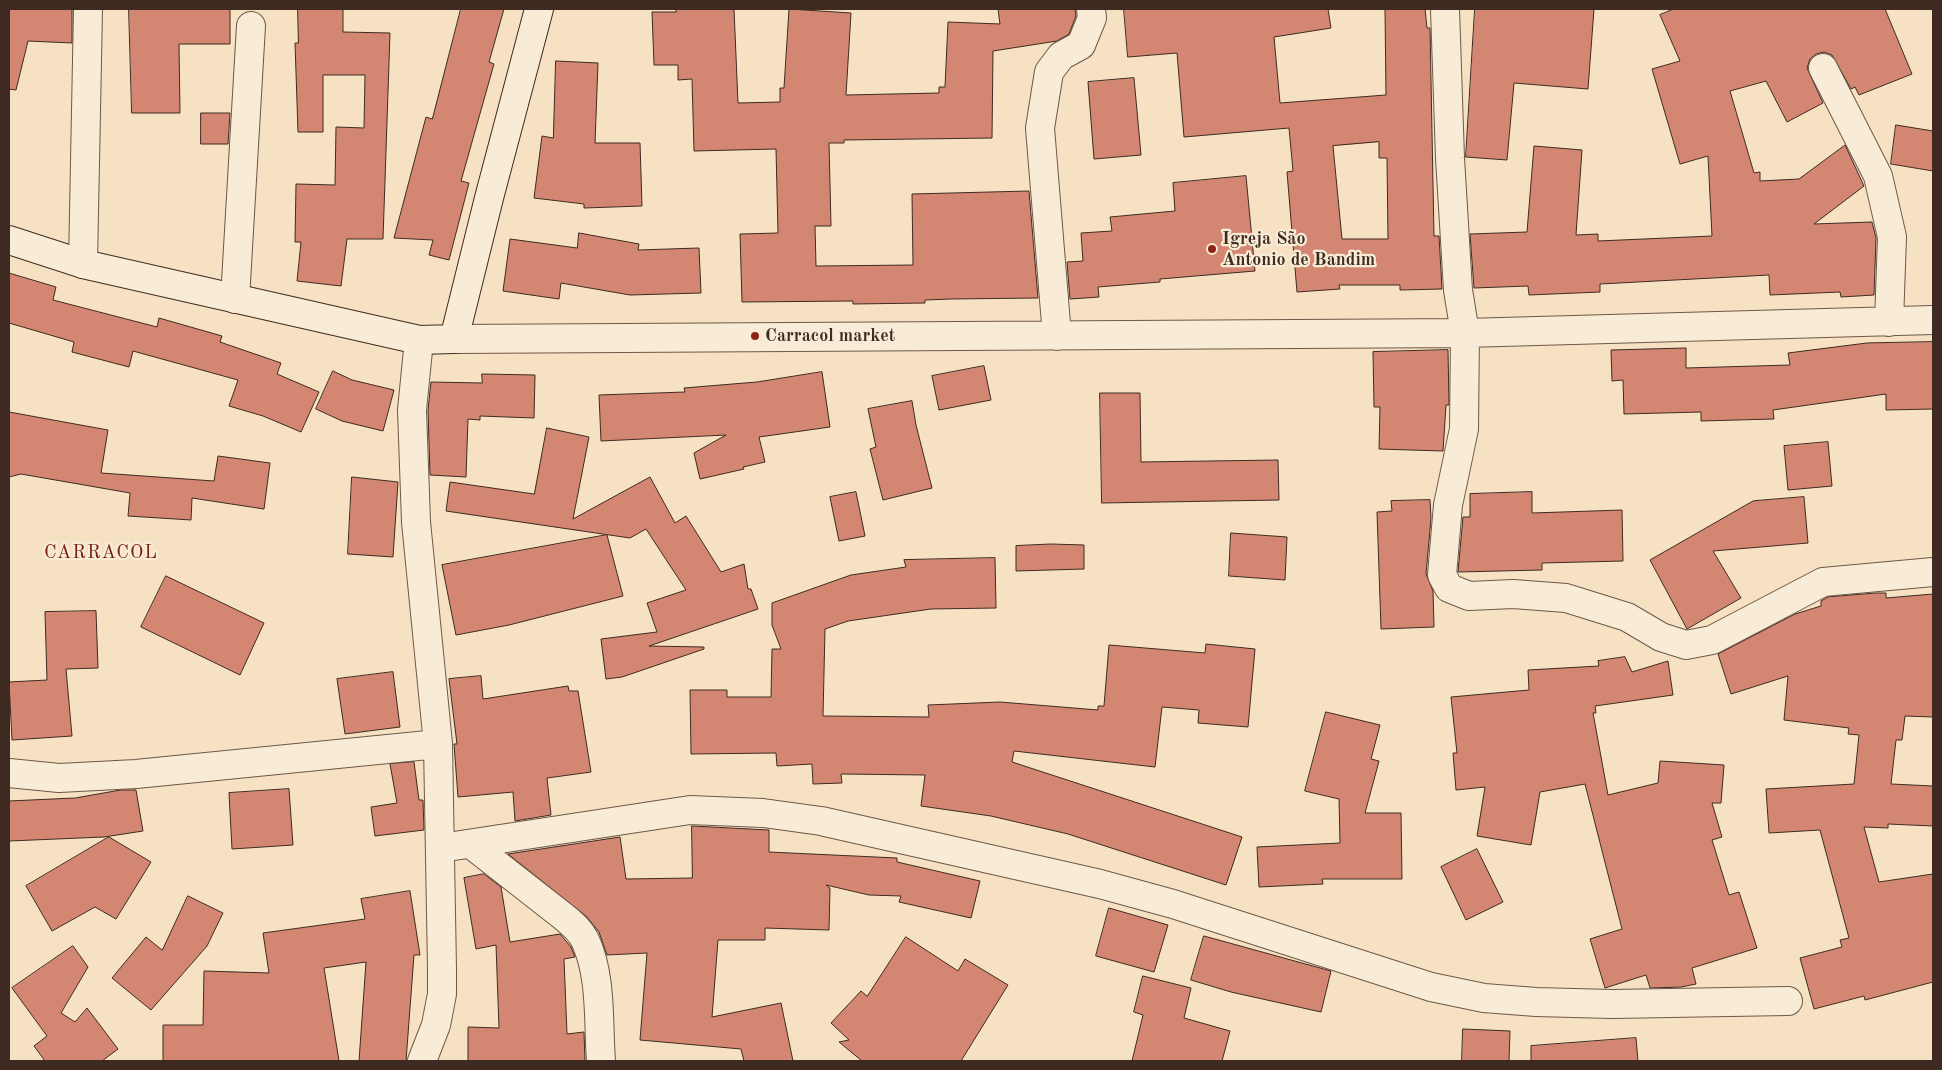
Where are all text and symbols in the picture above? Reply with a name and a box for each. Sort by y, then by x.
place label: Igreja São Antonio de Bandim [1222,228,1375,270]
marker: Igreja São Antonio de Bandim [1206,243,1218,255]
place label: Carracol market [765,325,895,347]
marker: Carracol market [749,330,761,342]
district label: CARRACOL [43,542,159,564]

